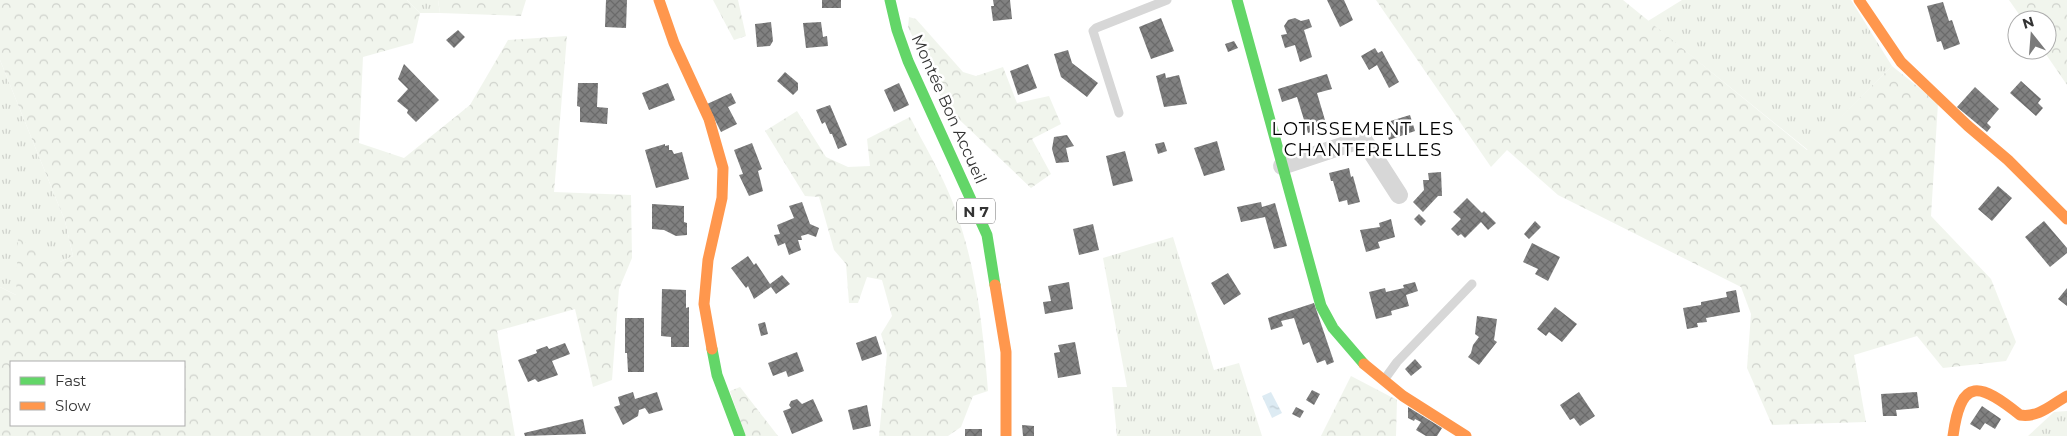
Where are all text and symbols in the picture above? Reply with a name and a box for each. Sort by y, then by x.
north arrow [2007,10,2057,60]
text: N [2020,12,2036,33]
street label: Montée Bon Accueil [908,31,990,187]
district label: LOTISSEMENT LES CHANTERELLES [1272,118,1454,161]
road number: N 7 [957,198,995,224]
legend [10,361,185,426]
text: Fast [55,371,86,390]
text: Slow [55,396,91,415]

